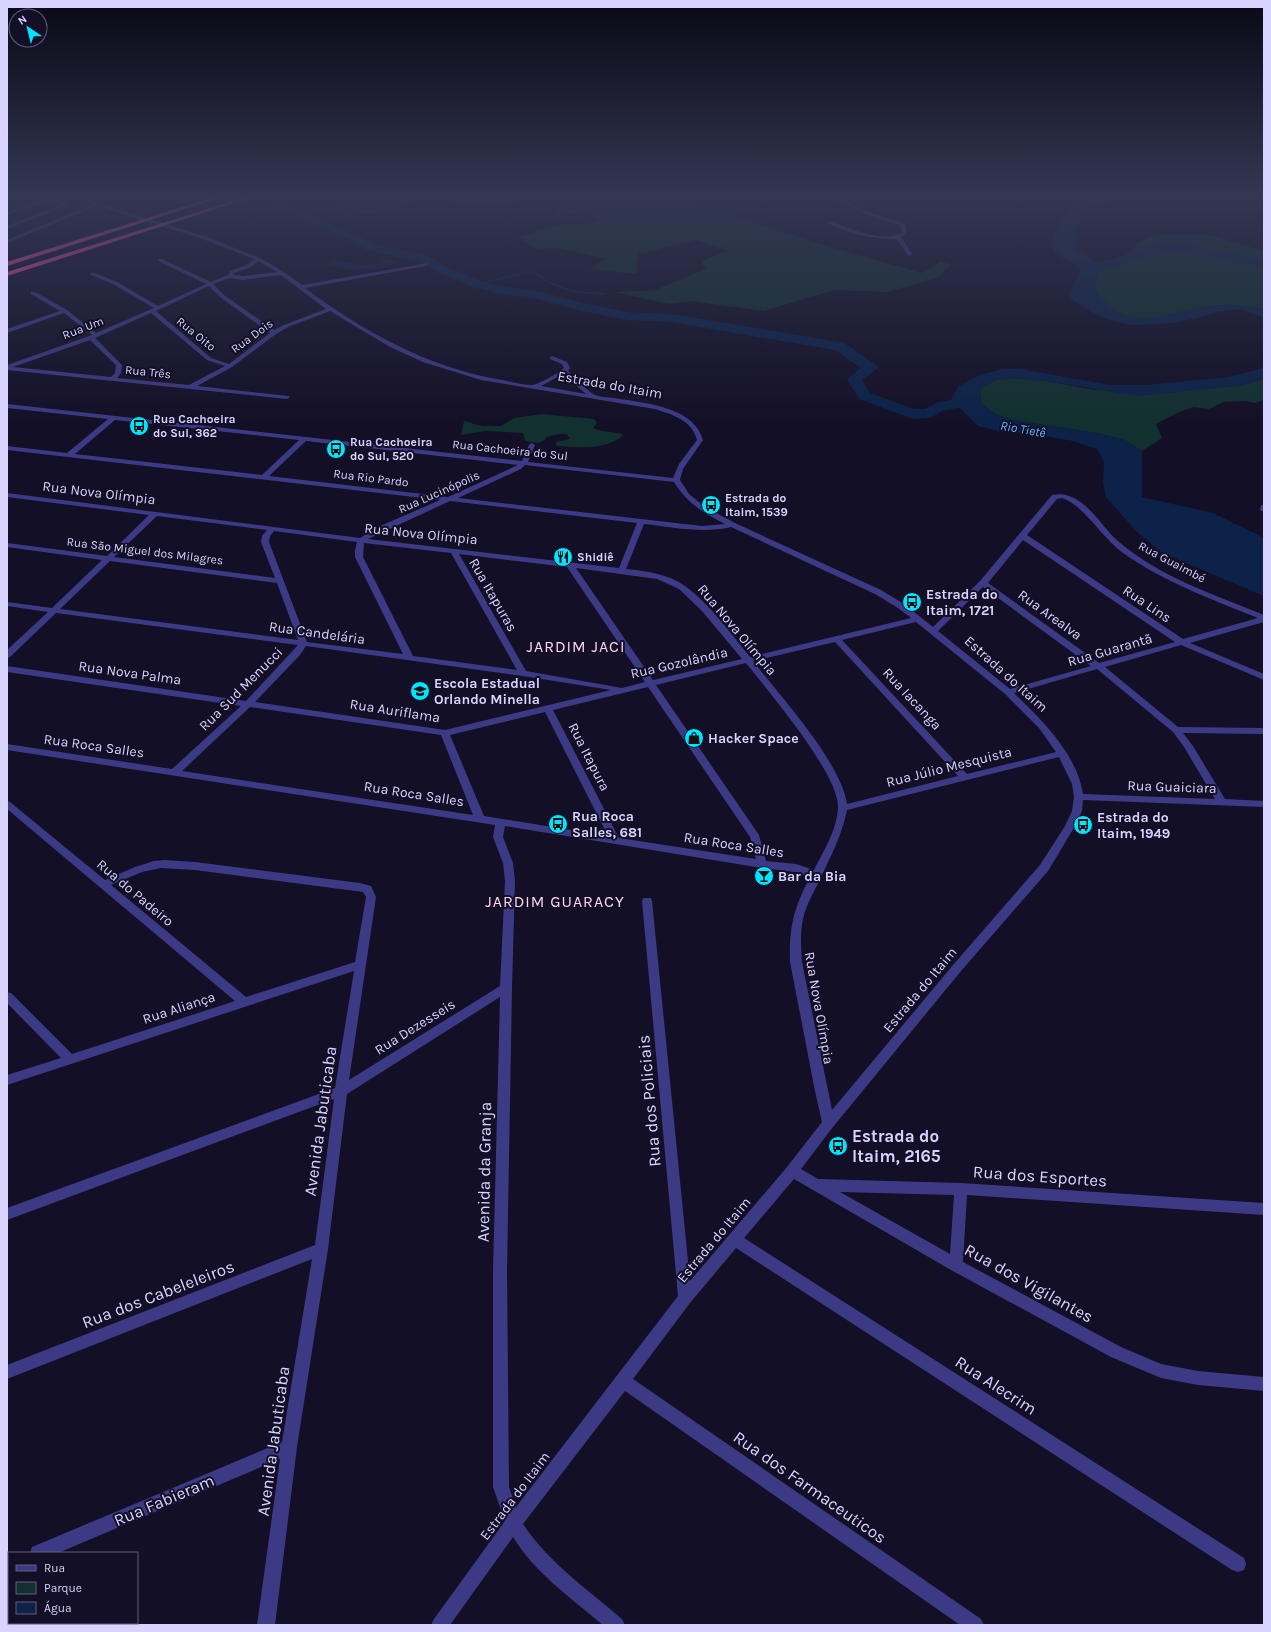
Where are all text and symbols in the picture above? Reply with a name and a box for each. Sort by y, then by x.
north arrow [8,8,48,48]
text: N [16,13,30,28]
street label: Rua Um [60,314,106,342]
street label: Rua Oito [174,314,218,354]
street label: Rua Dois [228,316,276,356]
street label: Rua Três [124,363,172,381]
street label: Estrada do Itaim [556,367,664,403]
place label: Rua Cachoeira do Sul, 362 [153,412,236,440]
bus stop icon: Rua Cachoeira do Sul, 362 [128,415,150,437]
water label: Rio Tietê [999,418,1047,440]
place label: Rua Cachoeira do Sul, 520 [350,435,433,463]
street label: Rua Cachoeira do Sul [452,437,568,463]
bus stop icon: Rua Cachoeira do Sul, 520 [325,438,347,460]
street label: Rua Rio Pardo [333,466,409,490]
street label: Rua Lucinópolis [396,468,482,516]
street label: Rua Nova Olímpia [42,478,156,508]
place label: Estrada do Itaim, 1539 [725,491,788,519]
bus stop icon: Estrada do Itaim, 1539 [700,494,722,516]
street label: Rua Nova Olímpia [364,520,478,548]
street label: Rua São Miguel dos Milagres [66,534,224,568]
street label: Rua Guaimbé [1136,539,1208,585]
restaurant icon: Shidiê [552,546,574,568]
place label: Shidiê [577,550,614,564]
street label: Rua Itapuras [465,555,521,635]
street label: Rua Nova Olímpia [694,581,780,679]
street label: Rua Lins [1120,582,1174,626]
place label: Estrada do Itaim, 1721 [926,586,998,619]
street label: Rua Arealva [1015,586,1085,644]
bus stop icon: Estrada do Itaim, 1721 [901,591,923,613]
street label: Rua Candelária [268,618,366,648]
street label: Rua Guarantã [1066,630,1154,670]
street label: Estrada do Itaim [961,632,1051,716]
district label: JARDIM JACI [527,637,625,656]
street label: Rua Sud Menucci [196,644,286,734]
street label: Rua Gozolândia [629,644,729,682]
street label: Rua Nova Palma [78,657,182,689]
street label: Rua Iacanga [879,664,945,734]
place label: Escola Estadual Orlando Minella [434,675,540,708]
school or university icon: Escola Estadual Orlando Minella [409,680,431,702]
street label: Rua Auriflama [349,695,441,727]
street label: Rua Itapura [565,720,613,794]
shop icon: Hacker Space [683,727,705,749]
place label: Hacker Space [708,730,799,747]
street label: Rua Roca Salles [43,731,145,761]
street label: Rua Júlio Mesquista [884,743,1014,791]
street label: Rua Guaiciara [1127,777,1217,797]
street label: Rua Roca Salles [363,778,465,810]
place label: Rua Roca Salles, 681 [572,808,642,841]
place label: Estrada do Itaim, 1949 [1097,809,1170,842]
bus stop icon: Rua Roca Salles, 681 [547,813,569,835]
bus stop icon: Estrada do Itaim, 1949 [1072,814,1094,836]
street label: Rua Roca Salles [683,829,785,861]
street label: Rua do Padeiro [93,856,177,930]
bar icon: Bar da Bia [753,865,775,887]
place label: Bar da Bia [778,868,846,885]
district label: JARDIM GUARACY [485,892,625,911]
street label: Estrada do Itaim [879,944,961,1036]
street label: Rua Nova Olímpia [801,951,837,1065]
street label: Rua Aliança [141,988,217,1028]
street label: Rua Dezesseis [372,995,458,1059]
street label: Rua dos Policiais [633,1034,665,1168]
street label: Avenida Jabuticaba [300,1045,340,1197]
street label: Avenida da Granja [473,1102,495,1242]
place label: Estrada do Itaim, 2165 [852,1126,941,1166]
bus stop icon: Estrada do Itaim, 2165 [827,1135,849,1157]
street label: Rua dos Esportes [972,1161,1108,1191]
street label: Estrada do Itaim [673,1194,755,1286]
street label: Rua dos Vigilantes [961,1239,1097,1327]
street label: Rua dos Cabeleleiros [79,1256,237,1332]
street label: Rua Alecrim [951,1351,1041,1419]
street label: Avenida Jabuticaba [253,1365,293,1517]
street label: Rua dos Farmaceuticos [730,1427,890,1547]
street label: Estrada do Itaim [476,1449,554,1543]
street label: Rua Fabieram [111,1470,217,1530]
legend [8,1552,138,1624]
text: Rua [44,1561,65,1575]
text: Parque [44,1581,82,1595]
text: Água [44,1600,72,1615]

